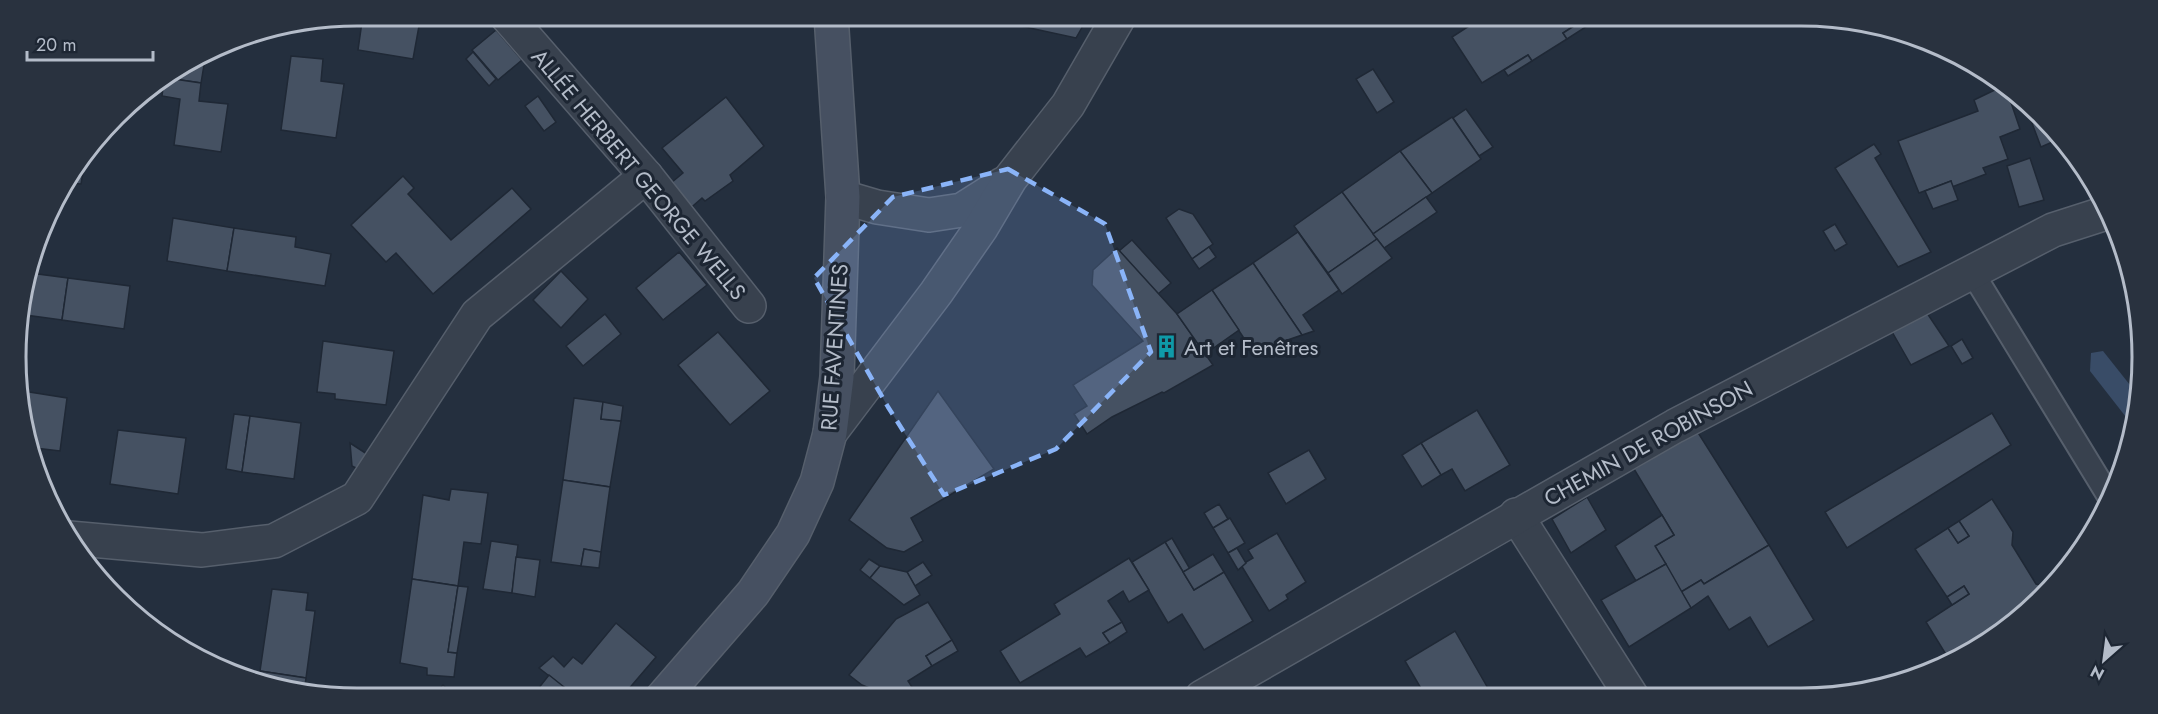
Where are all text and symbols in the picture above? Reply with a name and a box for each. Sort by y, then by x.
scale bar [27,24,153,62]
text: 20 m [36,32,76,58]
street label: ALLÉE HERBERT GEORGE WELLS [524,41,754,307]
street label: RUE FAVENTINES [812,263,856,431]
place label: Art et Fenêtres [1184,331,1319,363]
building icon: Art et Fenêtres [1153,334,1179,360]
street label: CHEMIN DE ROBINSON [1538,372,1758,514]
north arrow [2074,630,2134,690]
text: N [2086,660,2108,686]

